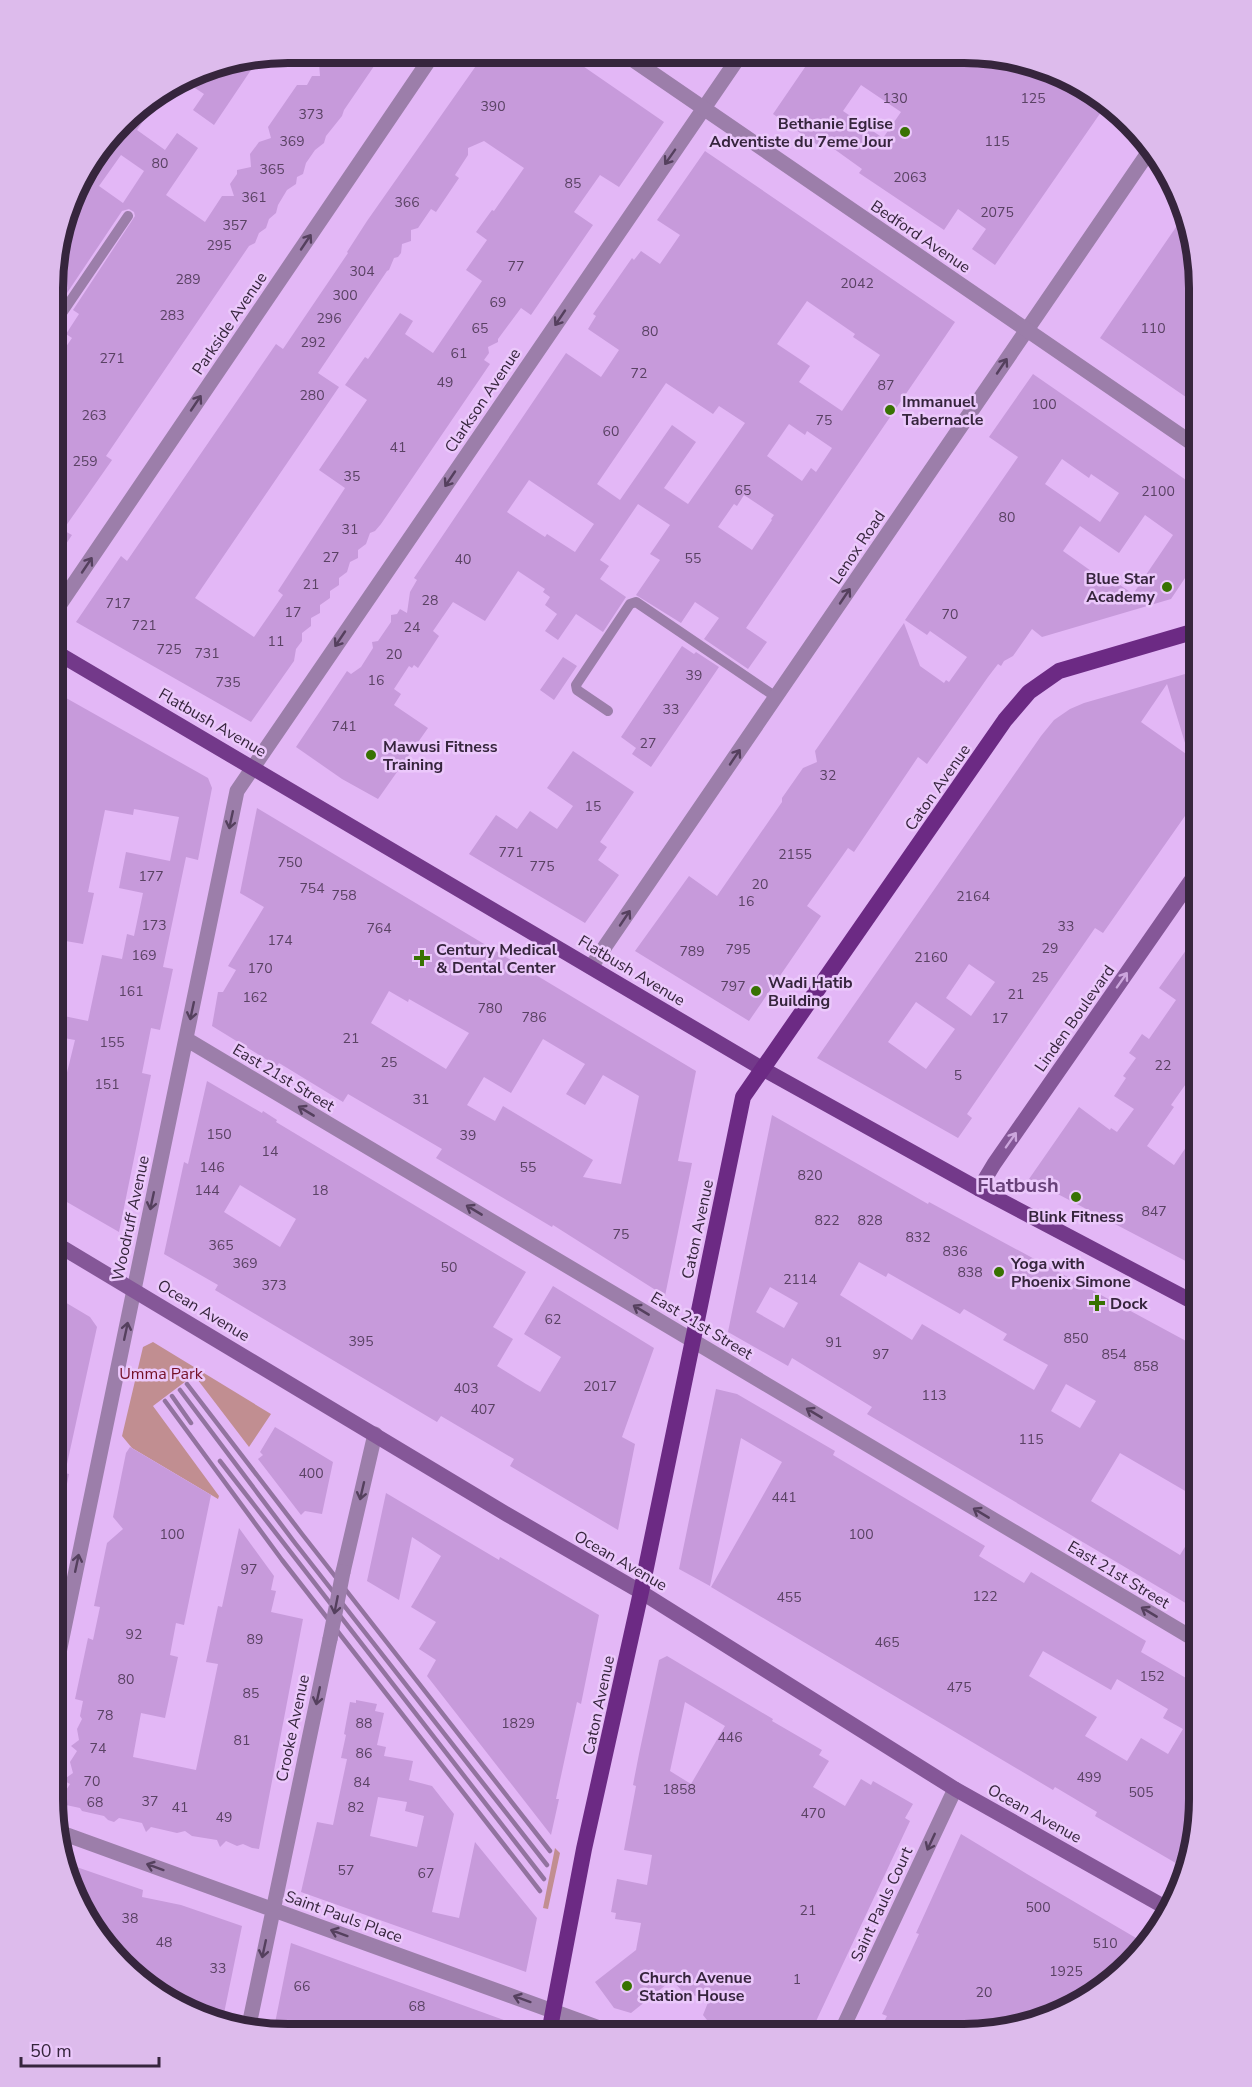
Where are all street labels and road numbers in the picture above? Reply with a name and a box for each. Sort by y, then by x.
street label: Bedford Avenue [866,195,975,278]
street label: Parkside Avenue [187,268,272,379]
street label: Clarkson Avenue [440,344,526,457]
street label: Lenox Road [825,506,891,589]
street label: Flatbush Avenue [154,683,271,763]
street label: Caton Avenue [900,740,976,835]
street label: Flatbush Avenue [574,930,689,1012]
street label: Linden Boulevard [1030,961,1120,1076]
street label: East 21st Street [228,1039,339,1117]
street label: Woodruff Avenue [107,1154,155,1283]
street label: Caton Avenue [677,1177,719,1281]
street label: Ocean Avenue [153,1275,254,1347]
street label: East 21st Street [646,1287,757,1365]
street label: Ocean Avenue [570,1525,671,1596]
street label: East 21st Street [1063,1536,1174,1614]
street label: Caton Avenue [578,1653,620,1757]
street label: Crooke Avenue [271,1673,315,1784]
street label: Ocean Avenue [984,1779,1085,1849]
street label: Saint Pauls Court [846,1843,918,1965]
street label: Saint Pauls Place [282,1885,405,1948]

